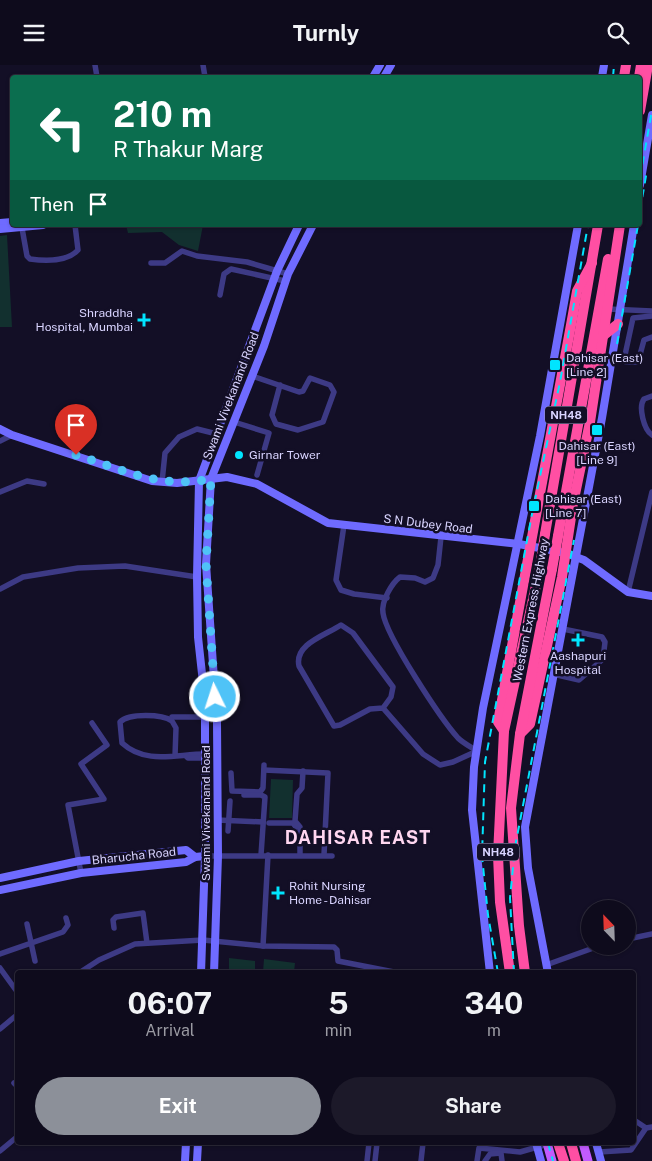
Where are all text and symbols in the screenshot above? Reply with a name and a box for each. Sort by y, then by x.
icon: menu [20,19,48,47]
icon: search [604,19,632,47]
text: Turnly [293,20,359,46]
text: 210 m [113,94,212,135]
icon: left [30,95,95,160]
text: R Thakur Marg [113,136,264,162]
icon: arrive [84,190,112,218]
text: Then [30,193,74,215]
place label: Shraddha Hospital, Mumbai [36,306,133,334]
marker: Shraddha Hospital, Mumbai [137,313,151,327]
street label: Swami Vivekanand Road [200,330,262,462]
place label: Dahisar (East) [Line 2] [566,351,643,379]
marker: Dahisar (East) [Line 2] [548,358,562,372]
pin [55,404,97,455]
road number: NH48 [545,407,587,423]
icon: arrive [62,411,90,439]
marker: Dahisar (East) [Line 9] [590,423,604,437]
place label: Dahisar (East) [Line 9] [558,439,636,467]
place label: Girnar Tower [249,448,321,462]
marker: Girnar Tower [233,449,245,461]
place label: Dahisar (East) [Line 7] [545,492,622,520]
marker: Dahisar (East) [Line 7] [527,499,541,513]
street label: S N Dubey Road [383,512,473,536]
street label: Western Express Highway [510,537,552,683]
marker: Aashapuri Hospital [571,633,585,647]
place label: Aashapuri Hospital [550,649,606,677]
position arrow [188,670,240,722]
street label: Swami Vivekanand Road [199,745,213,881]
district label: DAHISAR EAST [285,827,431,848]
road number: NH48 [477,844,519,861]
street label: Bharucha Road [91,845,177,867]
place label: Rohit Nursing Home - Dahisar [289,879,372,907]
marker: Rohit Nursing Home - Dahisar [271,886,285,900]
north arrow [581,900,636,955]
map controls [581,900,636,955]
text: 06:07 [128,985,212,1021]
text: 5 [328,985,349,1021]
text: 340 [465,985,523,1021]
text: Arrival [145,1021,195,1040]
text: min [325,1021,352,1040]
text: m [487,1021,501,1040]
button: Exit [35,1077,321,1135]
button: Share [331,1077,616,1135]

